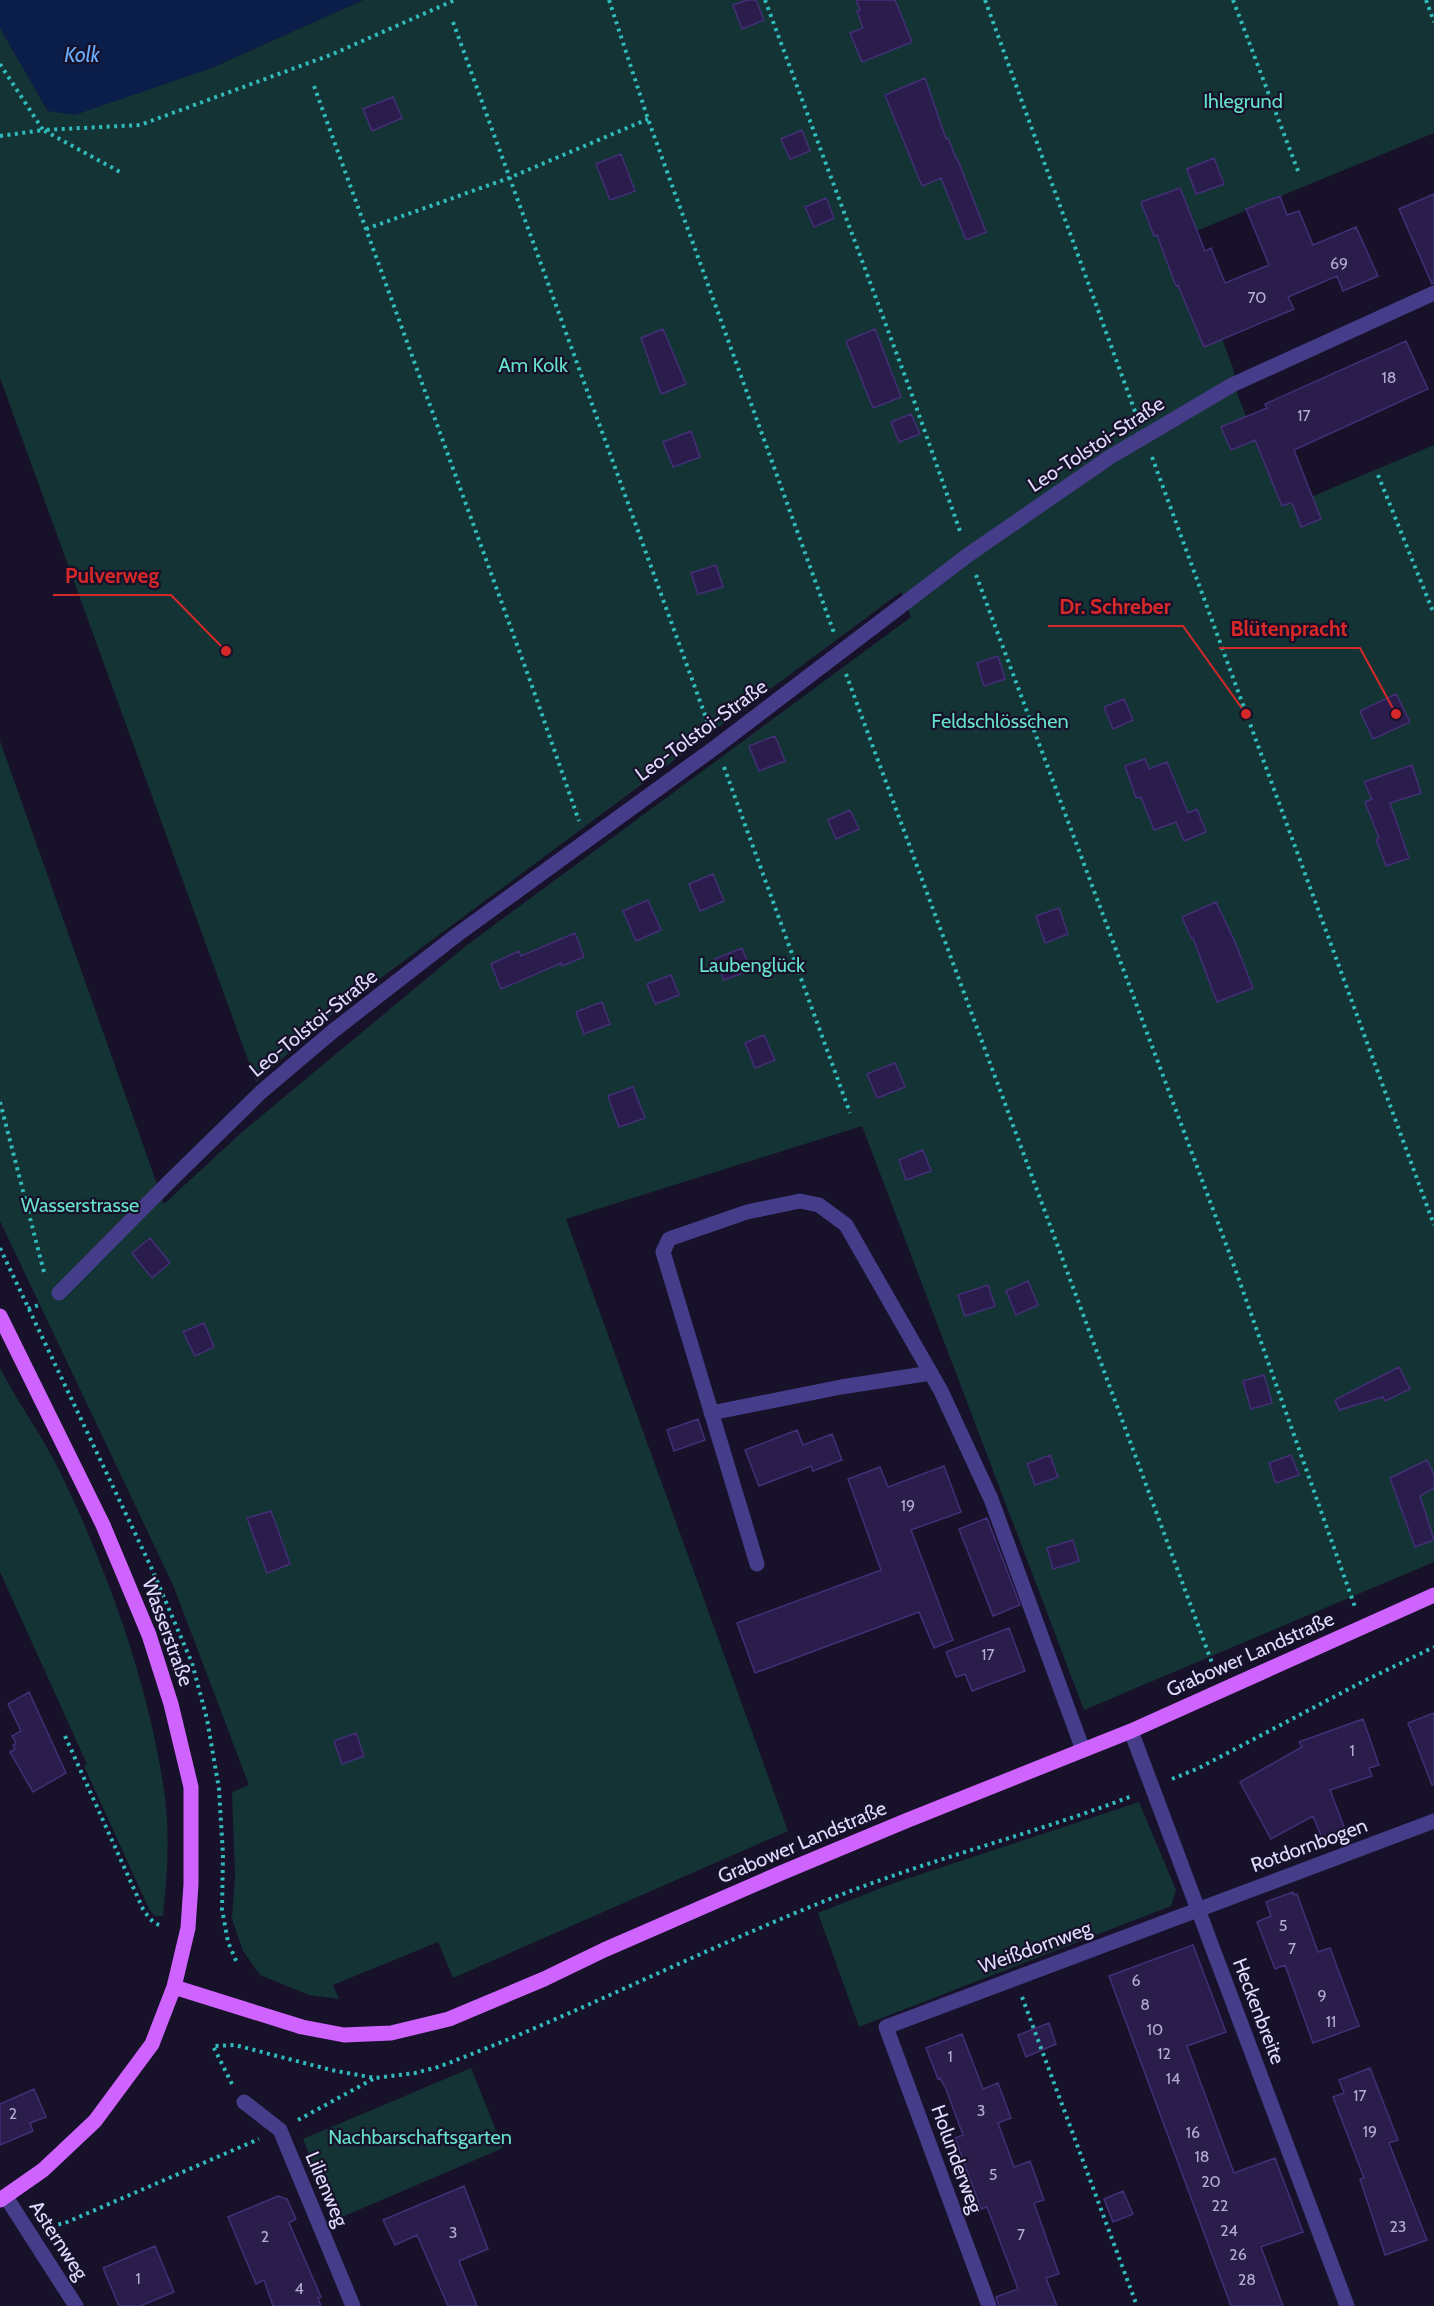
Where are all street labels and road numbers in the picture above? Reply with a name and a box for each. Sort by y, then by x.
street label: Leo-Tolstoi-Straße [1023,391,1169,497]
street label: Leo-Tolstoi-Straße [630,674,772,786]
street label: Leo-Tolstoi-Straße [244,964,382,1082]
street label: Wasserstraße [137,1575,199,1689]
street label: Grabower Landstraße [1162,1606,1338,1702]
street label: Grabower Landstraße [714,1796,890,1888]
street label: Rotdornbogen [1247,1813,1371,1877]
street label: Weißdornweg [975,1915,1096,1978]
street label: Heckenbreite [1228,1955,1290,2067]
street label: Holunderweg [926,2102,988,2217]
street label: Lilienweg [301,2148,354,2231]
street label: Asternweg [25,2196,94,2285]

